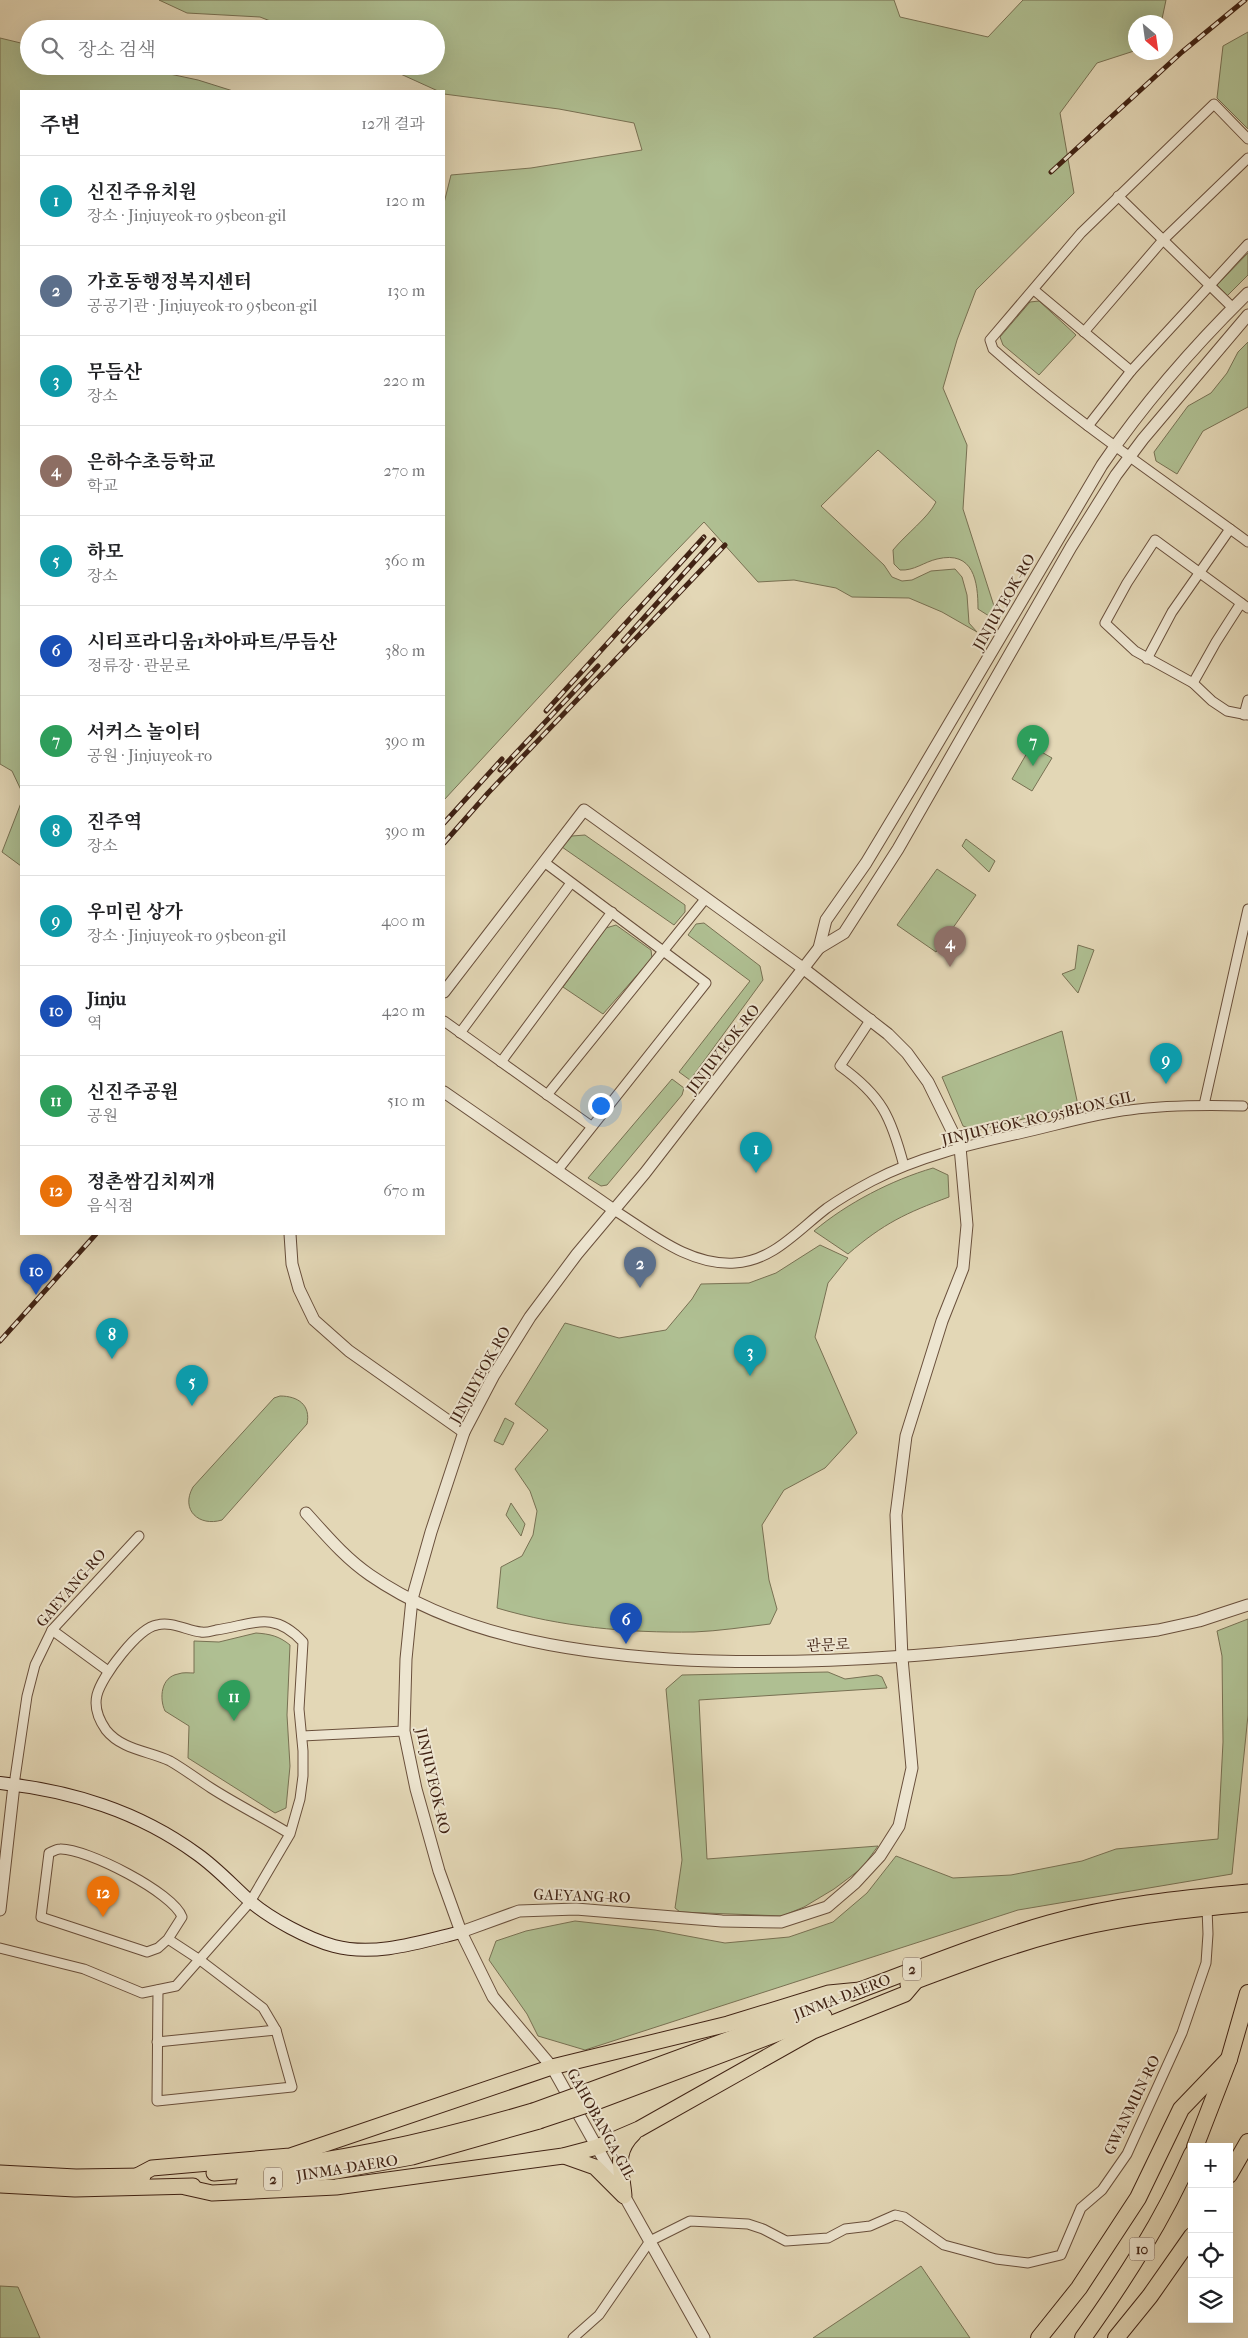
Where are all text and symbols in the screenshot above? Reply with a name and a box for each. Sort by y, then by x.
north arrow [1128,15,1173,60]
search box [20,20,445,75]
icon: search [38,34,66,62]
text: 장소 검색 [78,39,156,61]
text: 주변 [40,113,81,137]
text: 12개 결과 [361,114,425,133]
text: 신진주유치원 [87,181,197,203]
text: 1 [53,191,59,210]
text: 120 m [386,191,425,210]
text: 장소 · Jinjuyeok-ro 95beon-gil [87,206,286,225]
text: 가호동행정복지센터 [87,271,252,293]
text: 2 [52,281,60,300]
text: 130 m [387,281,425,300]
text: 공공기관 · Jinjuyeok-ro 95beon-gil [87,296,317,315]
text: 무듬산 [87,361,142,383]
text: 3 [53,371,59,390]
text: 220 m [383,371,425,390]
text: 장소 [87,386,118,405]
text: 은하수초등학교 [87,451,215,473]
text: 4 [51,461,61,480]
text: 270 m [384,461,425,480]
text: 학교 [87,476,118,495]
text: 하모 [87,541,124,563]
street label: JINJUYEOK-RO [969,550,1039,654]
text: 5 [53,551,59,570]
text: 360 m [384,551,425,570]
text: 장소 [87,566,118,585]
text: 시티프라디움1차아파트/무듬산 [87,631,337,653]
text: 6 [52,641,60,660]
text: 380 m [385,641,425,660]
text: 정류장 · 관문로 [87,656,190,675]
text: 서커스 놀이터 [87,721,201,743]
pin: 7 [1017,725,1049,766]
text: 7 [52,731,60,750]
text: 390 m [384,731,425,750]
text: 공원 · Jinjuyeok-ro [87,746,212,765]
text: 진주역 [87,811,142,833]
text: 8 [52,821,60,840]
text: 390 m [384,821,425,840]
text: 장소 [87,836,118,855]
text: 우미린 상가 [87,901,183,923]
text: 9 [52,911,60,930]
text: 400 m [381,911,425,930]
text: 장소 · Jinjuyeok-ro 95beon-gil [87,926,286,945]
pin: 4 [934,926,966,967]
text: Jinju [87,988,126,1010]
text: 10 [49,1001,63,1020]
text: 420 m [382,1001,425,1020]
street label: JINJUYEOK-RO [682,1001,764,1098]
text: 역 [87,1013,102,1032]
pin: 9 [1150,1043,1182,1084]
text: 신진주공원 [87,1081,179,1103]
street label: JINJUYEOK-RO 95BEON-GIL [939,1087,1136,1149]
text: 11 [50,1091,62,1110]
text: 510 m [387,1091,425,1110]
your location [588,1093,614,1119]
text: 공원 [87,1106,118,1125]
pin: 1 [740,1132,772,1173]
text: 정촌쌈김치찌개 [87,1171,215,1193]
text: 12 [49,1181,63,1200]
text: 670 m [383,1181,425,1200]
text: 음식점 [87,1196,133,1215]
pin: 2 [624,1247,656,1288]
pin: 10 [20,1254,52,1295]
pin: 8 [96,1318,128,1359]
street label: JINJUYEOK-RO [445,1323,514,1428]
pin: 3 [734,1335,766,1376]
pin: 5 [176,1365,208,1406]
street label: GAEYANG-RO [32,1545,110,1631]
pin: 6 [610,1603,642,1644]
street label: 관문로 [806,1635,851,1655]
pin: 11 [218,1680,250,1721]
street label: JINJUYEOK-RO [412,1725,454,1836]
pin: 12 [87,1876,119,1917]
street label: GAEYANG-RO [533,1885,631,1907]
road number: 2 [903,1958,921,1980]
street label: JINMA-DAERO [790,1970,893,2024]
street label: GWANMUN-RO [1100,2052,1164,2158]
street label: GAHOBANGA-GIL [563,2065,639,2183]
map controls [1188,2143,1233,2323]
button: + [1188,2143,1233,2188]
street label: JINMA-DAERO [294,2151,399,2185]
road number: 2 [264,2168,282,2190]
button: − [1188,2188,1233,2233]
button: locate [1188,2233,1233,2278]
road number: 10 [1130,2238,1154,2260]
button: layers [1188,2278,1233,2323]

